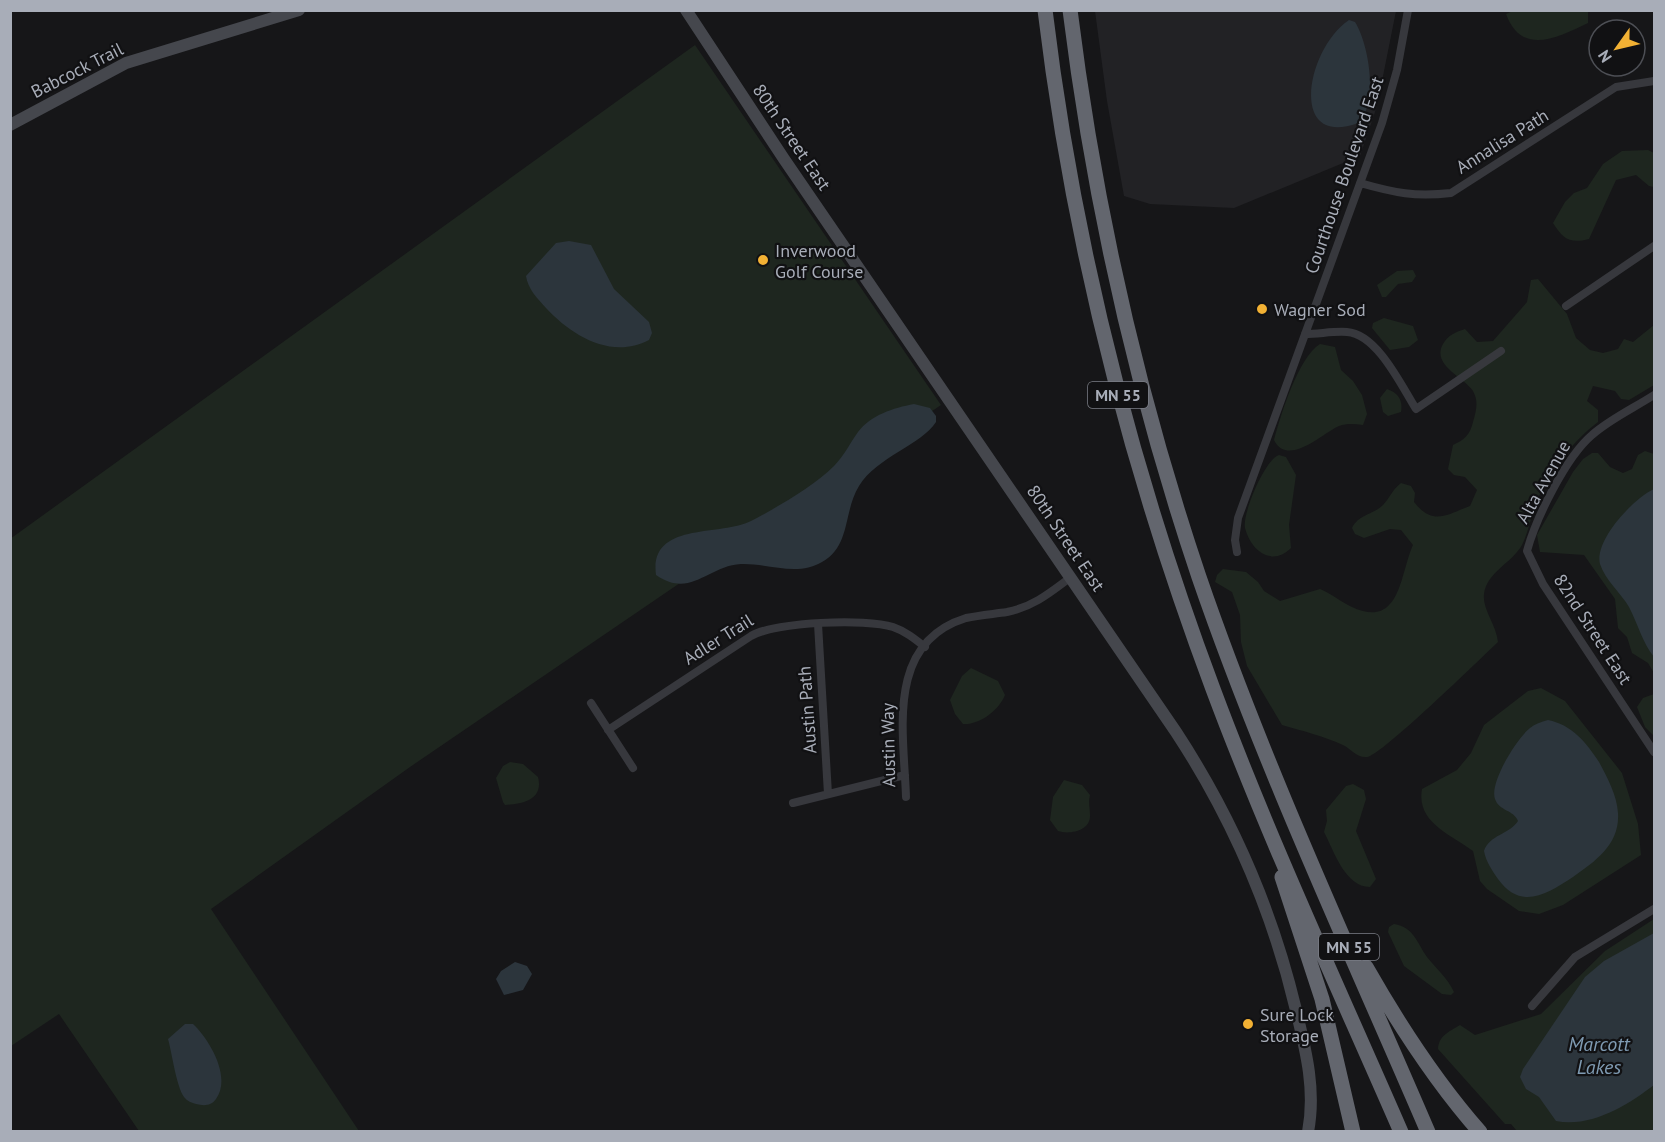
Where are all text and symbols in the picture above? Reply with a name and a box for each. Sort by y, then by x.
north arrow [1587,18,1647,78]
street label: Babcock Trail [27,37,128,103]
text: N [1593,46,1616,66]
street label: Courthouse Boulevard East [1299,73,1389,277]
street label: 80th Street East [748,79,836,195]
street label: Annalisa Path [1451,103,1553,179]
place label: Inverwood Golf Course [775,239,863,283]
marker: Inverwood Golf Course [756,253,770,267]
place label: Wagner Sod [1274,298,1366,321]
marker: Wagner Sod [1255,302,1269,316]
road number: MN 55 [1088,382,1148,408]
street label: Alta Avenue [1511,437,1575,527]
street label: 80th Street East [1022,480,1110,596]
street label: 82nd Street East [1549,569,1637,689]
street label: Adler Trail [679,608,758,669]
street label: Austin Path [792,665,822,755]
street label: Austin Way [876,702,900,787]
road number: MN 55 [1319,934,1379,960]
place label: Sure Lock Storage [1260,1003,1334,1047]
marker: Sure Lock Storage [1241,1017,1255,1031]
water label: Marcott Lakes [1568,1031,1632,1080]

